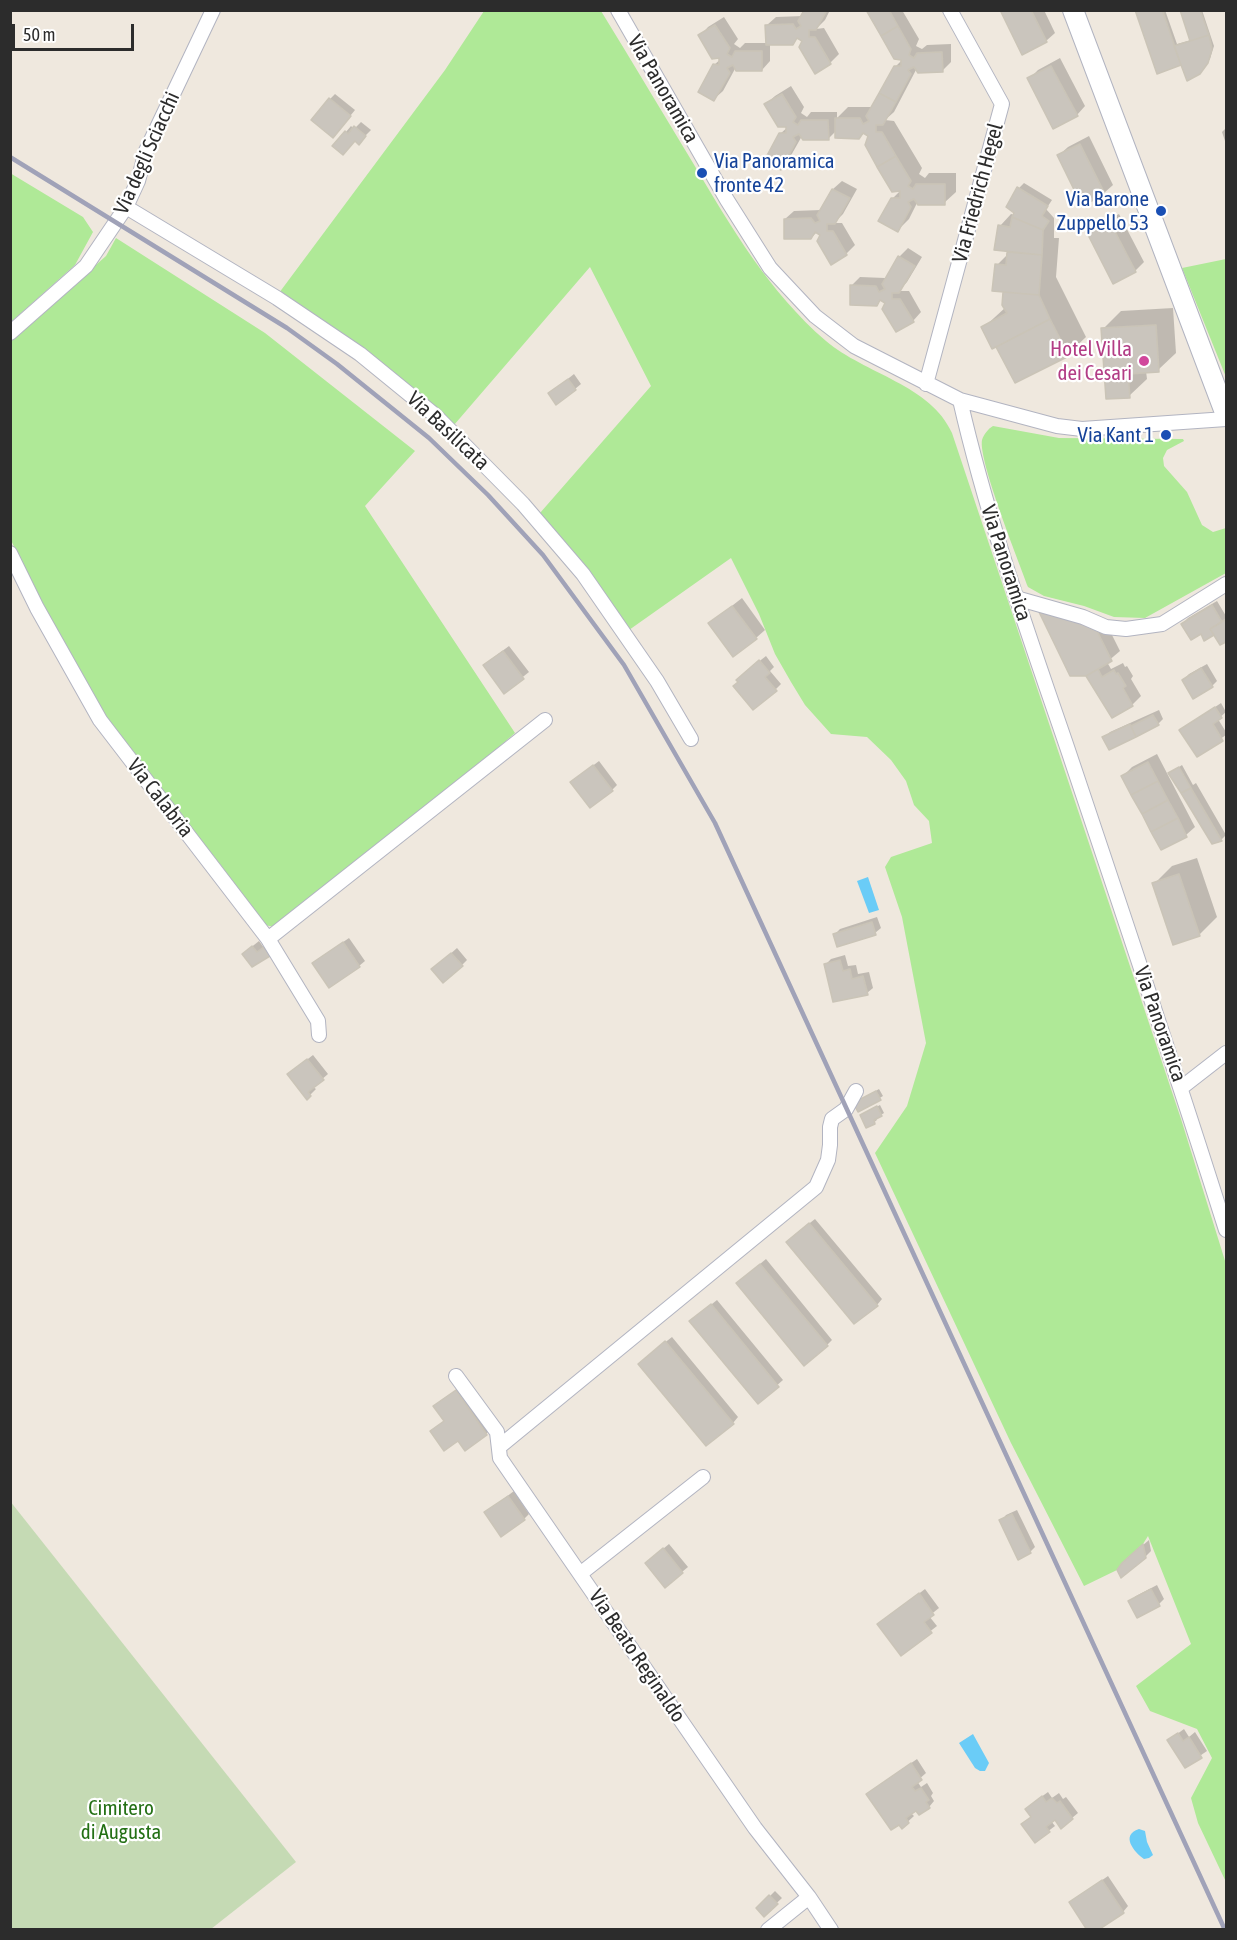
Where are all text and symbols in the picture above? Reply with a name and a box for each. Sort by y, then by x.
scale bar [15,12,136,50]
text: 50 m [23,24,55,45]
street label: Via Panoramica [622,31,704,147]
street label: Via degli Sciacchi [109,88,185,218]
street label: Via Friedrich Hegel [947,120,1009,266]
place label: Via Panoramica fronte 42 [714,148,834,198]
marker: Via Panoramica fronte 42 [695,166,709,180]
place label: Via Barone Zuppello 53 [1057,186,1149,236]
marker: Via Barone Zuppello 53 [1154,204,1168,218]
place label: Hotel Villa dei Cesari [1050,336,1132,386]
marker: Hotel Villa dei Cesari [1137,354,1151,368]
street label: Via Basilicata [402,387,494,475]
place label: Via Kant 1 [1078,422,1154,448]
marker: Via Kant 1 [1159,428,1173,442]
street label: Via Panoramica [975,502,1037,624]
street label: Via Calabria [121,754,199,842]
street label: Via Panoramica [1128,963,1192,1085]
street label: Via Beato Reginaldo [583,1585,691,1727]
park label: Cimitero di Augusta [81,1795,161,1845]

